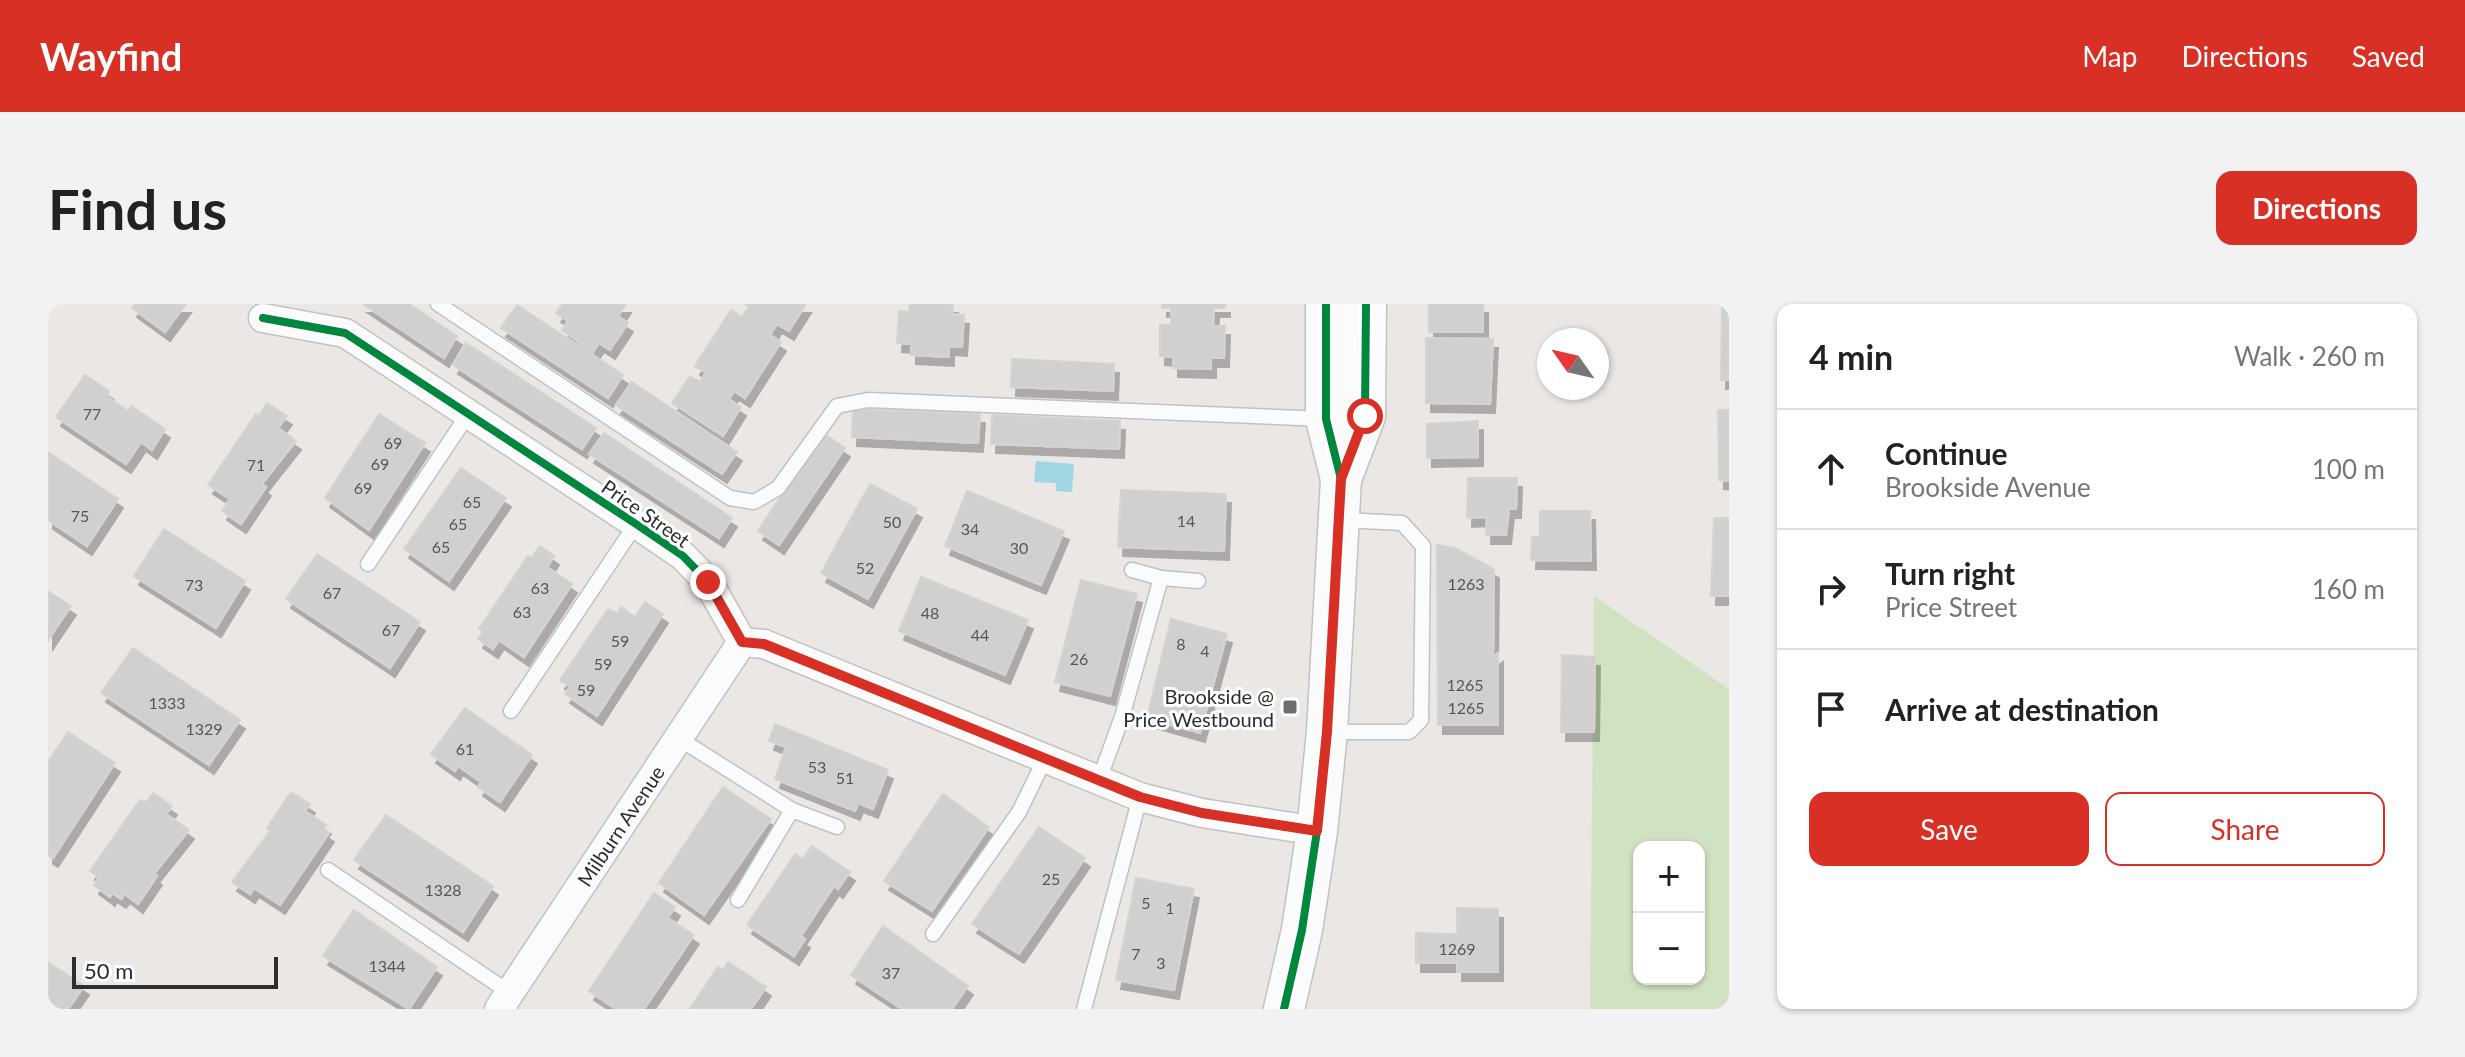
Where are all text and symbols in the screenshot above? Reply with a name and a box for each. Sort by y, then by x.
text: Wayfind [40,33,182,79]
text: Map [2082,39,2137,73]
text: Directions [2181,39,2308,73]
text: Saved [2352,39,2425,73]
button: Directions [2216,171,2417,245]
text: Find us [48,175,227,242]
north arrow [1537,328,1609,400]
text: 4 min [1809,336,1893,377]
text: Walk · 260 m [2234,340,2385,372]
route start [1347,398,1383,434]
house number: 77 [83,404,101,423]
house number: 69 [384,433,402,452]
text: Continue [1885,435,2008,471]
icon: ahead [1809,447,1853,491]
text: 100 m [2312,453,2385,485]
house number: 69 [371,454,389,473]
house number: 71 [247,455,265,474]
text: Brookside Avenue [1885,471,2091,503]
street label: Price Street [597,474,695,552]
house number: 69 [354,478,372,497]
house number: 65 [463,492,481,511]
house number: 75 [71,506,89,525]
house number: 14 [1177,511,1195,530]
house number: 50 [883,512,901,531]
house number: 65 [449,514,467,533]
house number: 34 [961,519,979,538]
house number: 65 [432,537,450,556]
house number: 30 [1010,538,1028,557]
text: Turn right [1885,555,2015,591]
house number: 52 [856,558,874,577]
route end [690,564,726,600]
icon: right [1809,567,1853,611]
text: 160 m [2312,573,2385,605]
house number: 1263 [1447,574,1485,593]
house number: 73 [185,575,203,594]
house number: 63 [531,578,549,597]
house number: 67 [323,583,341,602]
text: Price Street [1885,591,2017,623]
house number: 63 [513,602,531,621]
house number: 48 [921,603,939,622]
house number: 67 [382,620,400,639]
house number: 44 [971,625,989,644]
house number: 59 [611,631,629,650]
house number: 8 [1176,634,1186,653]
house number: 4 [1200,641,1210,660]
house number: 26 [1070,649,1088,668]
house number: 59 [594,654,612,673]
house number: 1265 [1446,675,1484,694]
house number: 59 [577,680,595,699]
place label: Brookside @ Price Westbound [1123,684,1274,731]
icon: arrive [1809,687,1853,731]
text: Arrive at destination [1885,691,2159,727]
house number: 1333 [148,693,186,712]
marker: Brookside @ Price Westbound [1281,698,1299,716]
house number: 1265 [1447,698,1485,717]
house number: 1329 [185,719,223,738]
house number: 61 [456,739,474,758]
house number: 53 [808,757,826,776]
street label: Milburn Avenue [572,761,669,890]
house number: 51 [836,768,854,787]
button: Save [1809,792,2089,866]
button: Share [2105,792,2385,866]
map controls [1633,841,1705,985]
button: + [1633,841,1705,913]
house number: 25 [1042,869,1060,888]
house number: 1328 [424,880,462,899]
house number: 5 [1141,893,1151,912]
house number: 1 [1165,898,1175,917]
button: − [1633,913,1705,985]
house number: 1269 [1438,939,1476,958]
house number: 7 [1131,944,1141,963]
scale bar [72,953,278,989]
house number: 3 [1156,953,1166,972]
house number: 1344 [368,956,406,975]
text: 50 m [84,957,133,984]
house number: 37 [882,963,900,982]

